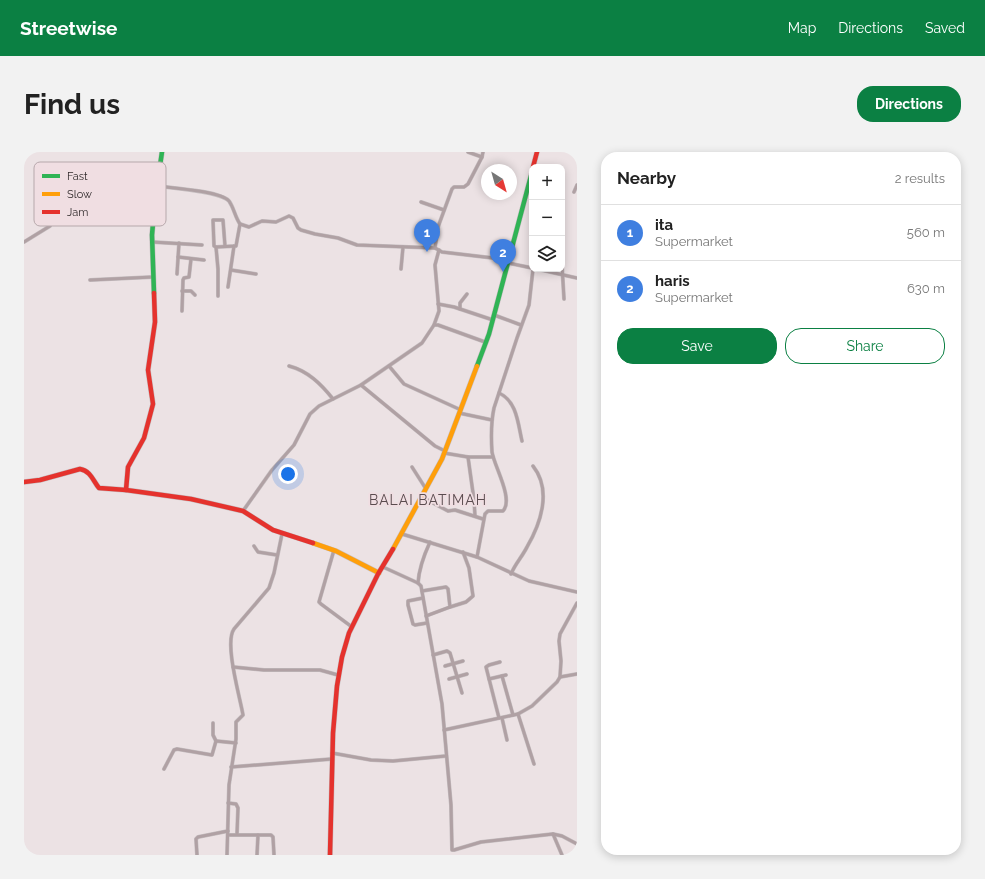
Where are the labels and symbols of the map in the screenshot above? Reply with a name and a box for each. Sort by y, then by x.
legend [34,162,166,226]
north arrow [481,164,517,200]
text: Fast [67,170,88,183]
text: Slow [67,188,92,201]
text: Jam [67,206,88,219]
pin: 1 [414,219,440,252]
pin: 2 [490,239,516,272]
your location [278,464,298,484]
district label: BALAI BATIMAH [369,492,487,508]

